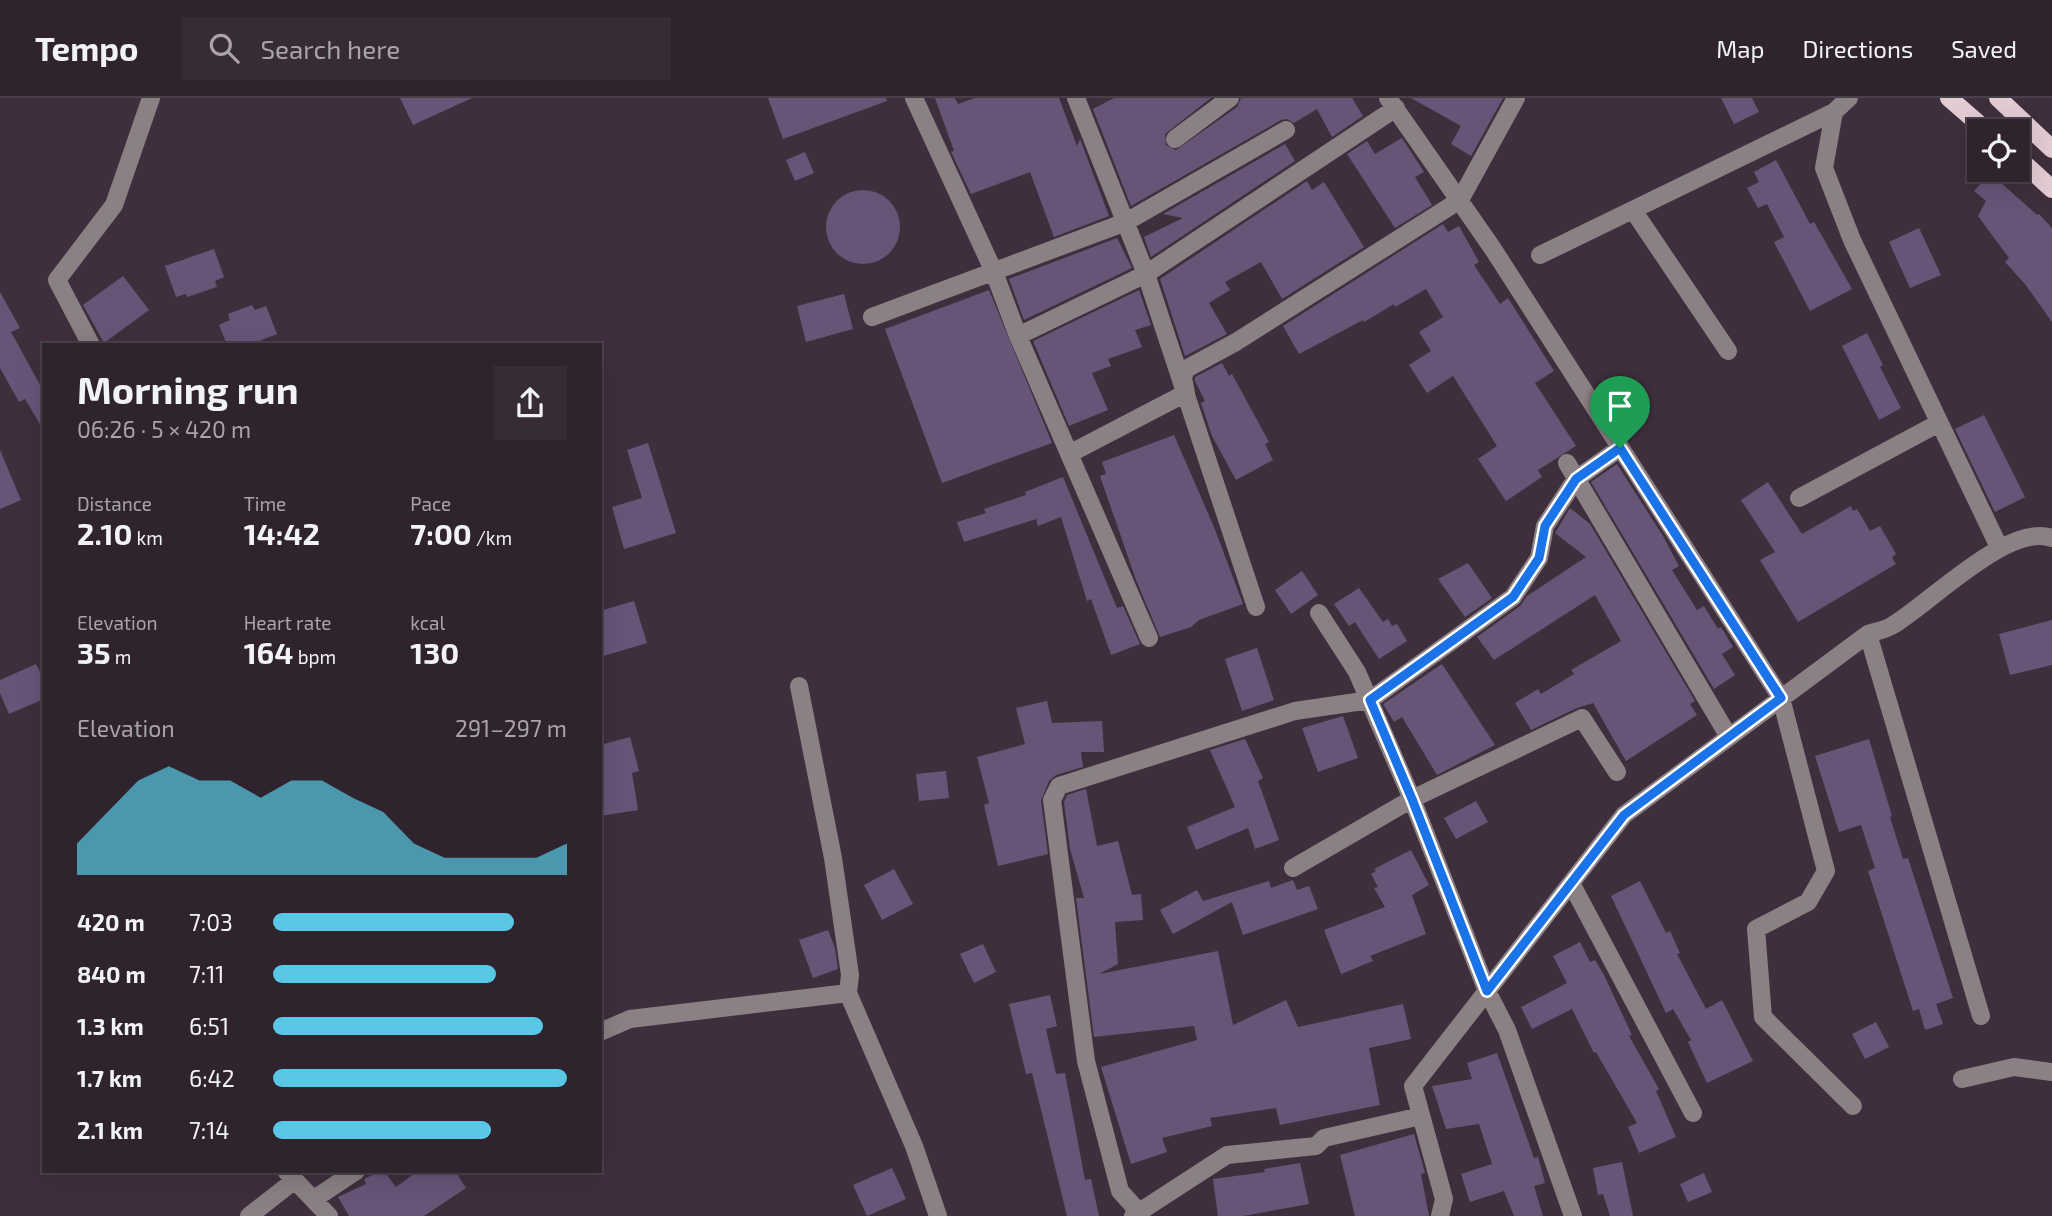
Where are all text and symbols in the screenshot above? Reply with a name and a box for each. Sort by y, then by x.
search box [181,17,671,80]
text: Tempo [35,28,139,68]
icon: search [205,29,243,67]
text: Search here [261,33,400,64]
text: Map [1716,34,1764,63]
text: Directions [1802,34,1913,63]
text: Saved [1951,34,2017,63]
map controls [1967,119,2030,182]
button: locate [1967,119,2030,182]
text: Morning run [77,366,298,412]
button: share [493,366,567,440]
pin [1590,376,1650,448]
icon: arrive [1601,387,1639,425]
text: 06:26 · 5 × 420 m [77,415,251,443]
text: Distance [77,492,152,515]
text: Time [244,492,286,515]
text: Pace [410,492,451,515]
text: 2.10 [77,515,132,551]
text: 14:42 [244,515,320,551]
text: 7:00 [410,515,472,551]
text: km [132,526,163,549]
text: /km [472,526,512,549]
text: Elevation [77,611,158,634]
text: Heart rate [244,611,332,634]
text: kcal [410,611,445,634]
text: 35 [77,634,111,670]
text: 164 [244,634,293,670]
text: 130 [410,634,459,670]
text: m [111,645,131,668]
text: bpm [293,645,336,668]
text: Elevation [77,714,175,742]
text: 291–297 m [455,714,567,742]
text: 420 m [77,908,145,936]
text: 7:03 [189,908,233,936]
text: 840 m [77,960,146,988]
text: 7:11 [189,960,225,988]
text: 1.3 km [77,1012,144,1040]
text: 6:51 [189,1012,229,1040]
text: 1.7 km [77,1064,142,1092]
text: 6:42 [189,1064,235,1092]
text: 2.1 km [77,1116,143,1144]
text: 7:14 [189,1116,230,1144]

